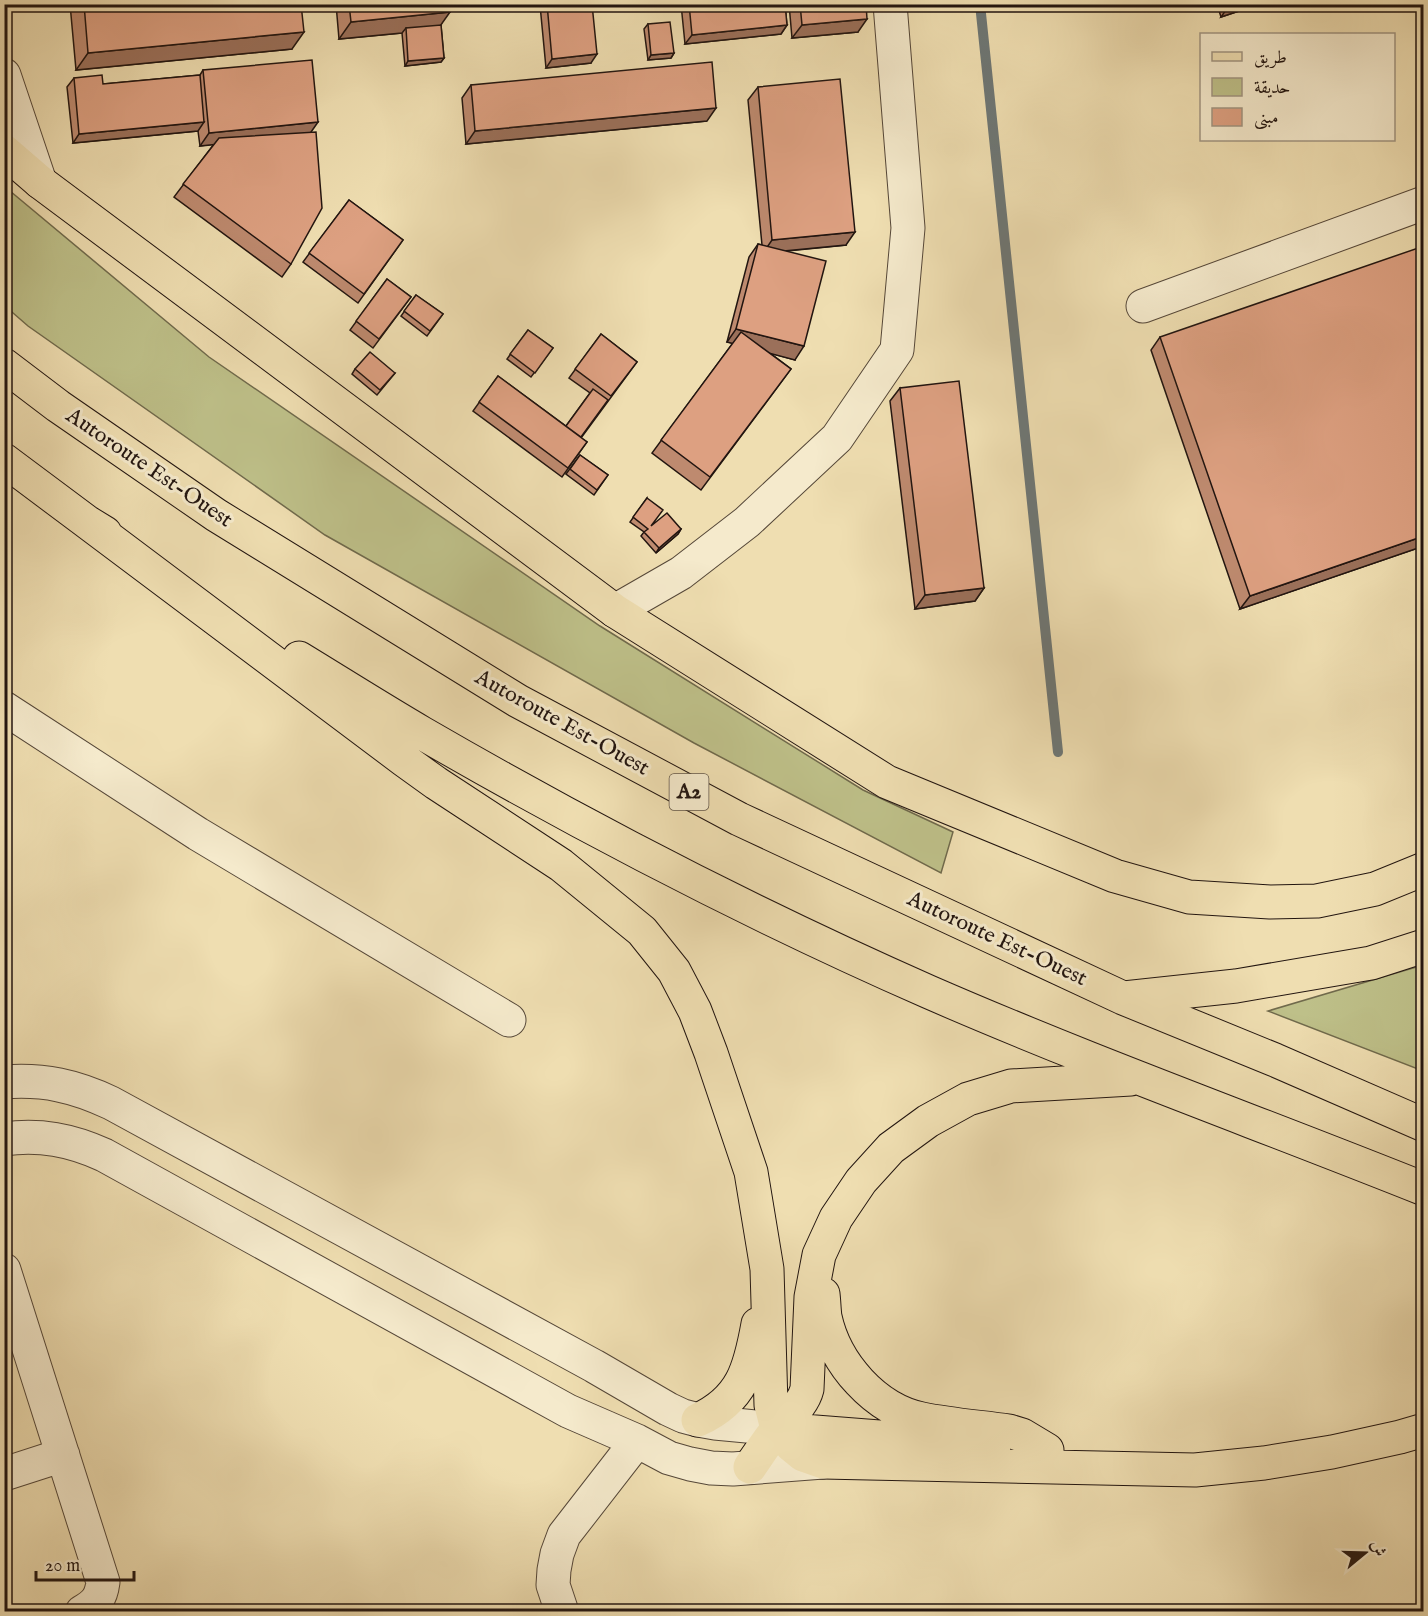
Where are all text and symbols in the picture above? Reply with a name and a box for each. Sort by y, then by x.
legend [1200,33,1395,141]
text: طريق [1254,47,1287,70]
text: حديقة [1254,77,1290,100]
text: مبنى [1254,107,1279,130]
street label: Autoroute Est-Ouest [59,401,238,534]
street label: Autoroute Est-Ouest [469,663,654,783]
road number: A2 [670,774,708,810]
street label: Autoroute Est-Ouest [902,885,1092,993]
north arrow [1335,1523,1395,1583]
text: ش [1365,1538,1389,1560]
scale bar [36,1544,134,1582]
text: 20 m [45,1555,80,1578]

